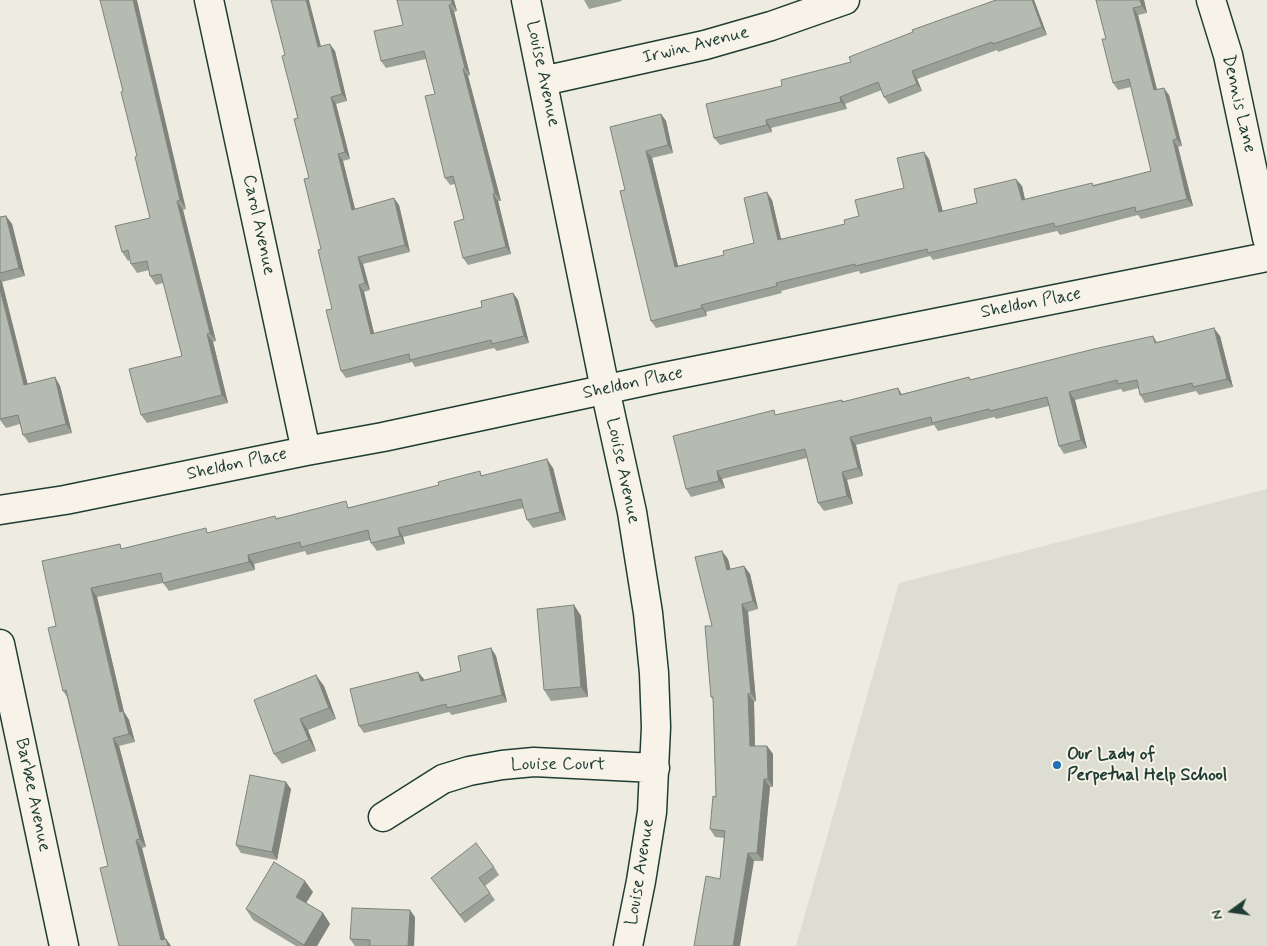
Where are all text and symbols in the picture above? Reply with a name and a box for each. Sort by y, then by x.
street label: Louise Avenue [520,19,564,129]
street label: Irwin Avenue [641,22,751,70]
street label: Dennis Lane [1216,53,1260,155]
street label: Carol Avenue [237,173,279,277]
street label: Sheldon Place [979,284,1083,324]
street label: Sheldon Place [581,363,685,405]
street label: Louise Avenue [600,416,644,526]
street label: Sheldon Place [185,444,289,486]
street label: Barbee Avenue [9,736,55,854]
place label: Our Lady of Perpetual Help School [1067,744,1227,786]
street label: Louise Court [511,754,605,776]
marker: Our Lady of Perpetual Help School [1051,759,1063,771]
street label: Louise Avenue [622,817,660,927]
north arrow [1207,886,1257,936]
text: N [1208,908,1227,921]

